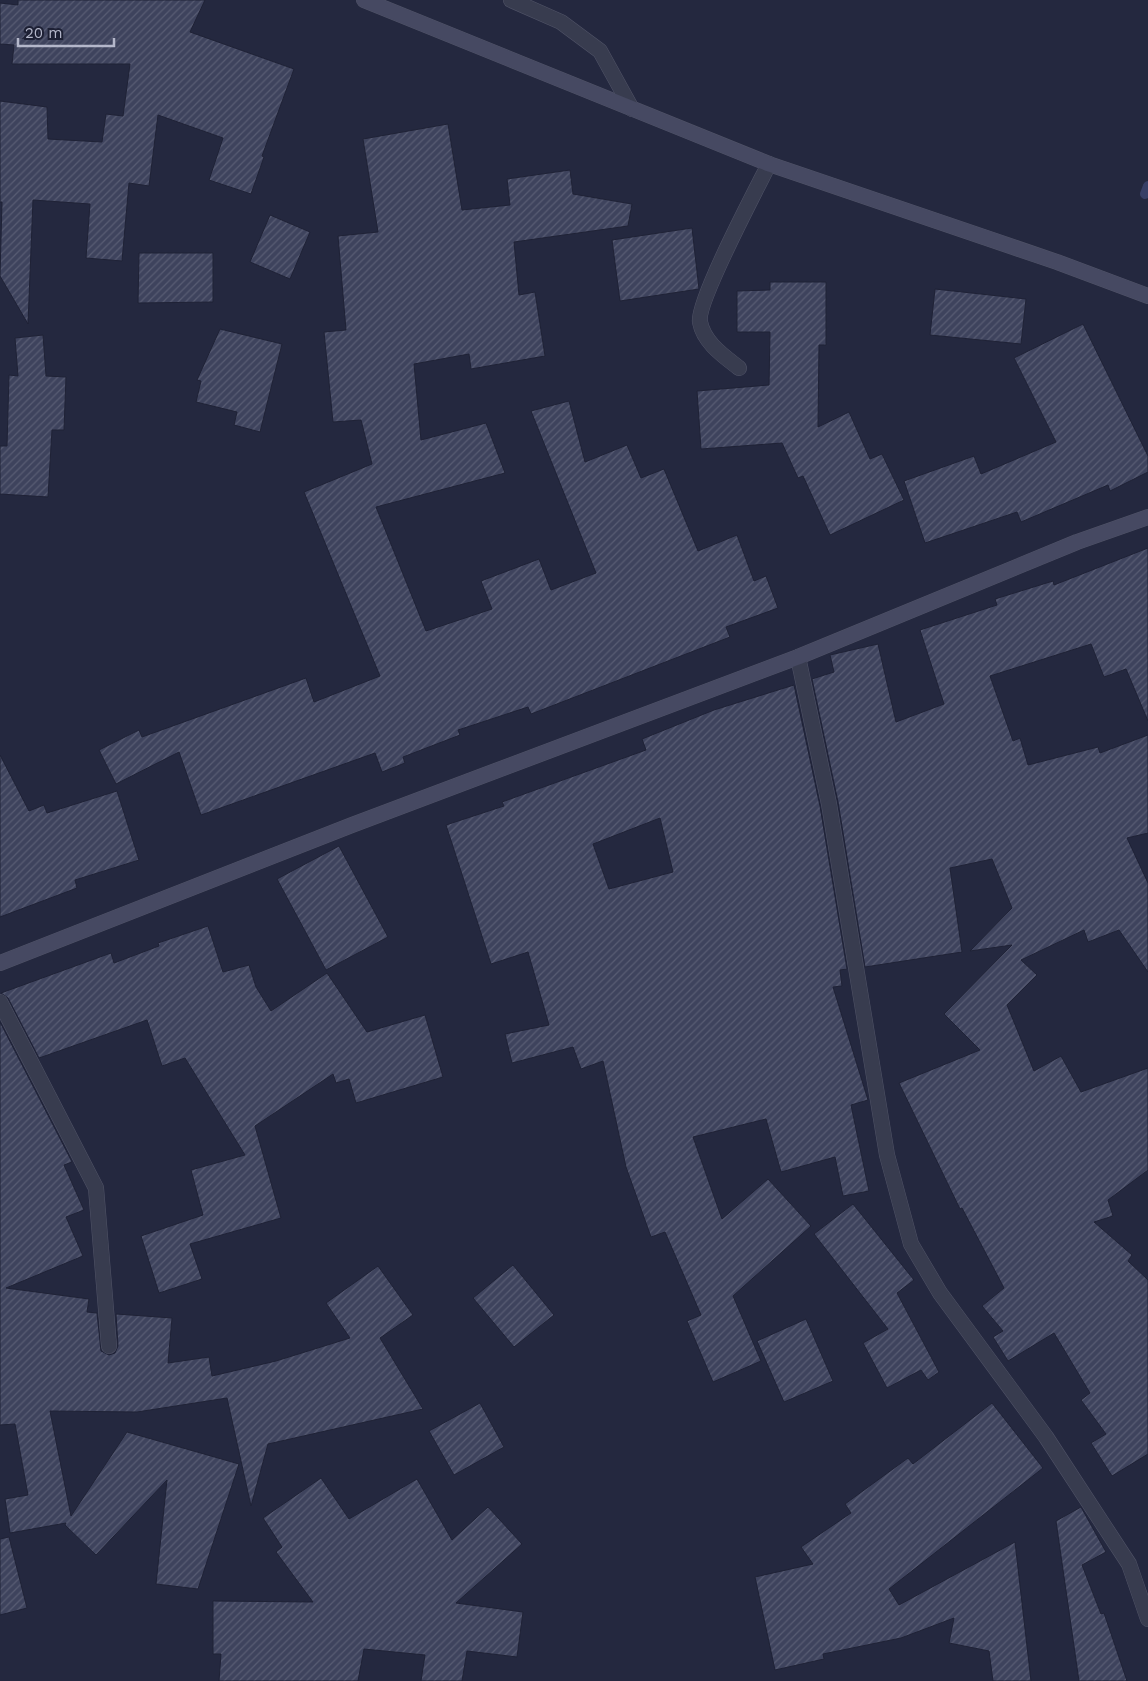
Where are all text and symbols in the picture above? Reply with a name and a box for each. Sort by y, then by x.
scale bar [18,15,114,47]
text: 20 m [25,24,63,42]

